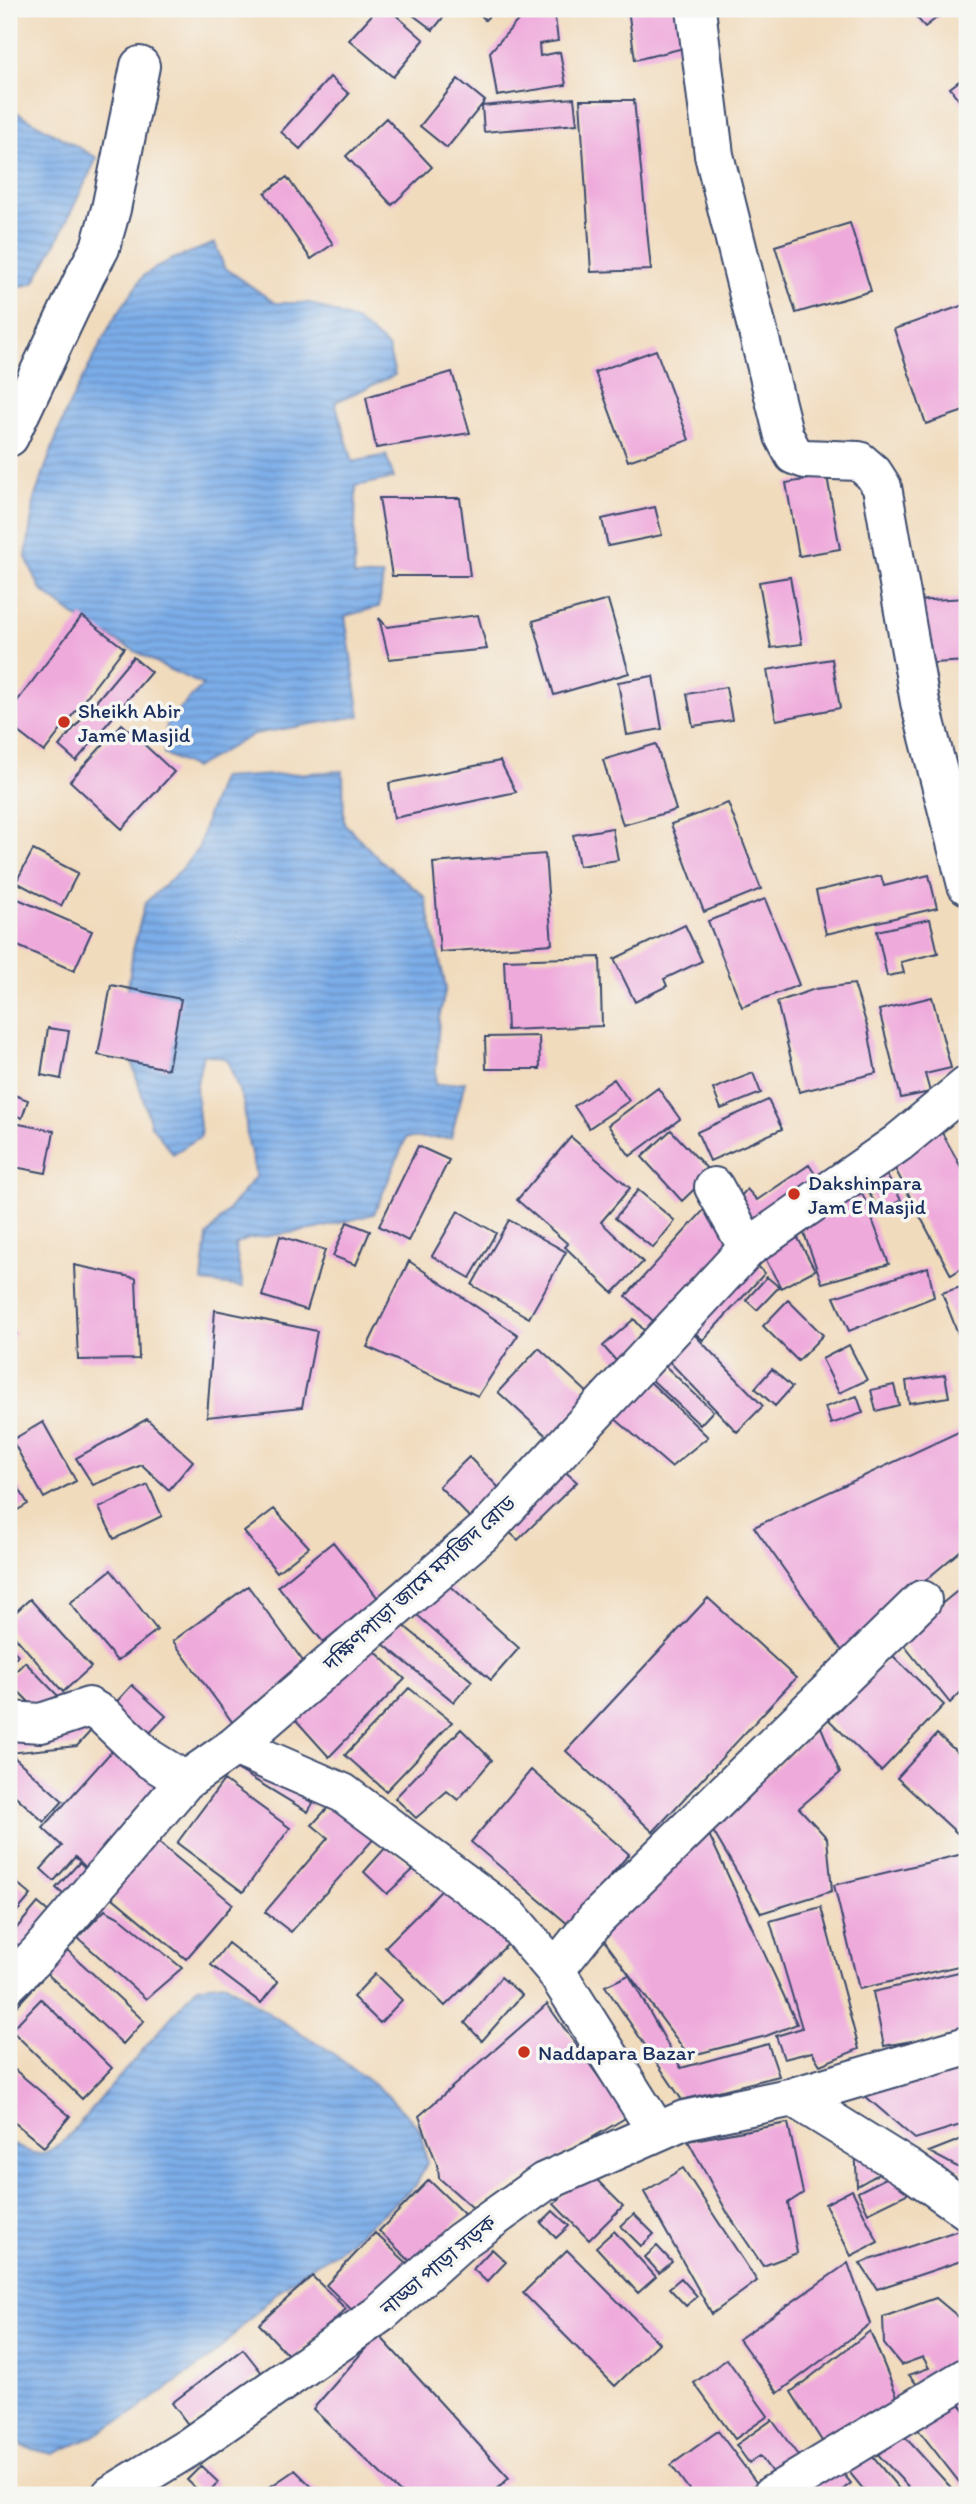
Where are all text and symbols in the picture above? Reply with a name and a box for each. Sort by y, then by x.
place label: Sheikh Abir Jame Masjid [78,698,191,747]
marker: Sheikh Abir Jame Masjid [56,714,72,730]
place label: Dakshinpara Jam E Masjid [808,1170,927,1219]
marker: Dakshinpara Jam E Masjid [786,1186,802,1202]
street label: দক্ষিণপাড়া জামে মসজিদ রোড [317,1490,521,1676]
place label: Naddapara Bazar [538,2040,696,2065]
marker: Naddapara Bazar [516,2044,532,2060]
street label: নাড্ডা পাড়া সড়ক [374,2209,502,2321]

